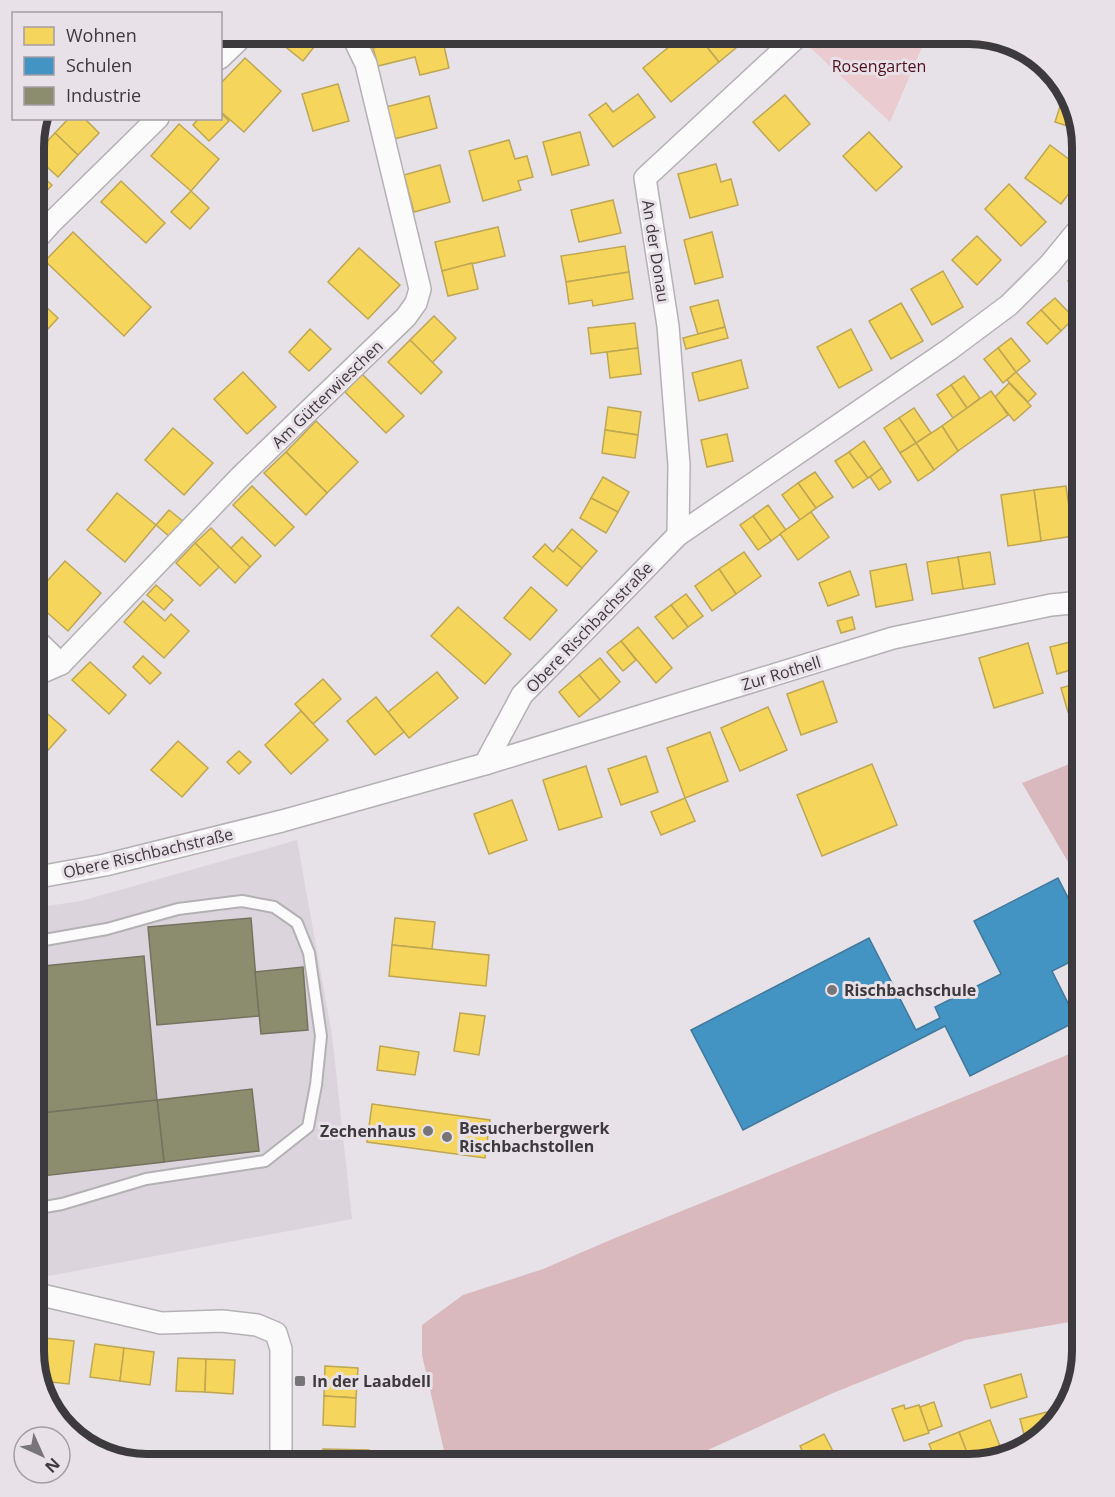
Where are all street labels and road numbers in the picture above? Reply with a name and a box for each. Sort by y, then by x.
street label: An der Donau [637,198,675,304]
street label: Am Gütterwieschen [267,335,387,453]
street label: Obere Rischbachstraße [521,557,657,697]
street label: Zur Rothell [739,651,823,695]
street label: Obere Rischbachstraße [61,823,235,883]

